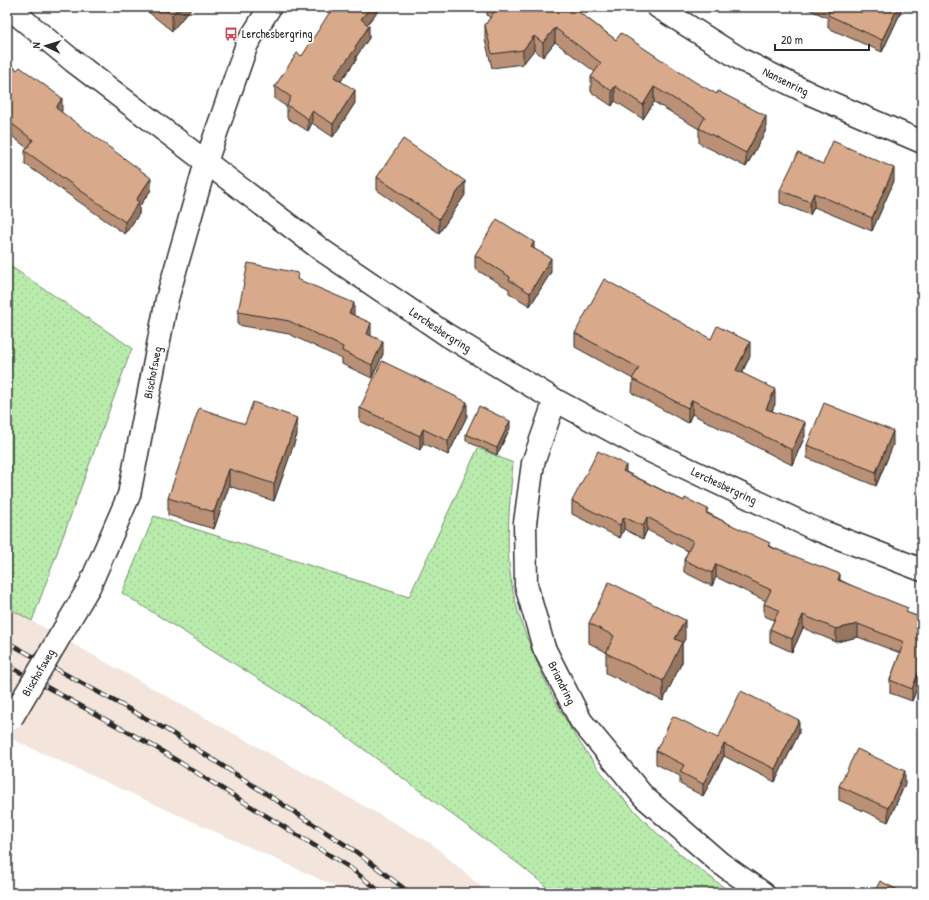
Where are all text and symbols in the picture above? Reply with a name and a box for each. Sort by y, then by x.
place label: Lerchesbergring [242,25,313,42]
north arrow [26,26,66,66]
bus stop icon: Lerchesbergring [223,26,239,42]
scale bar [775,26,869,52]
text: 20 m [781,31,803,48]
text: N [29,42,43,49]
street label: Nansenring [760,63,812,100]
street label: Lerchesbergring [406,303,475,356]
street label: Bischofsweg [139,345,166,400]
street label: Lerchesbergring [689,463,760,508]
street label: Bischofsweg [17,645,59,699]
street label: Briandring [544,658,580,707]

